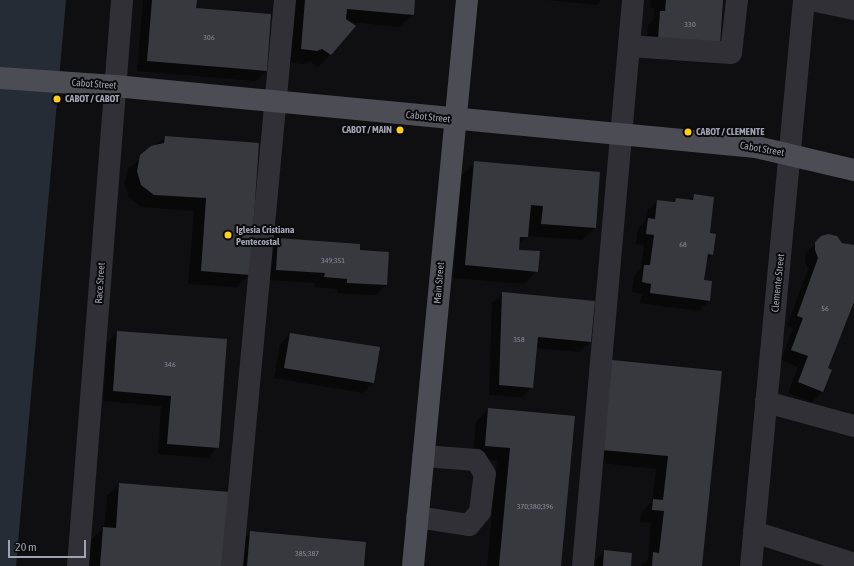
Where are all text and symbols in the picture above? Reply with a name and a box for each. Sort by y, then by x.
house number: 330 [684,20,696,30]
house number: 306 [203,33,215,43]
street label: Cabot Street [71,76,117,92]
place label: CABOT / CABOT [65,93,119,105]
marker: CABOT / CABOT [52,94,62,104]
street label: Cabot Street [405,109,451,125]
place label: CABOT / MAIN [342,124,392,136]
marker: CABOT / MAIN [395,125,405,135]
place label: CABOT / CLEMENTE [696,126,764,138]
marker: CABOT / CLEMENTE [683,127,693,137]
street label: Cabot Street [739,139,785,159]
place label: Iglesia Cristiana Pentecostal [236,223,294,246]
marker: Iglesia Cristiana Pentecostal [223,230,233,240]
house number: 68 [679,240,687,250]
street label: Clemente Street [769,253,787,313]
house number: 349;351 [321,256,345,266]
street label: Race Street [93,262,107,304]
street label: Main Street [431,262,447,304]
house number: 56 [821,304,829,314]
house number: 358 [513,335,525,345]
house number: 346 [164,360,176,370]
house number: 370;380;396 [517,502,553,512]
scale bar [10,532,88,558]
text: 20 m [15,540,37,554]
house number: 385;387 [295,549,319,559]

